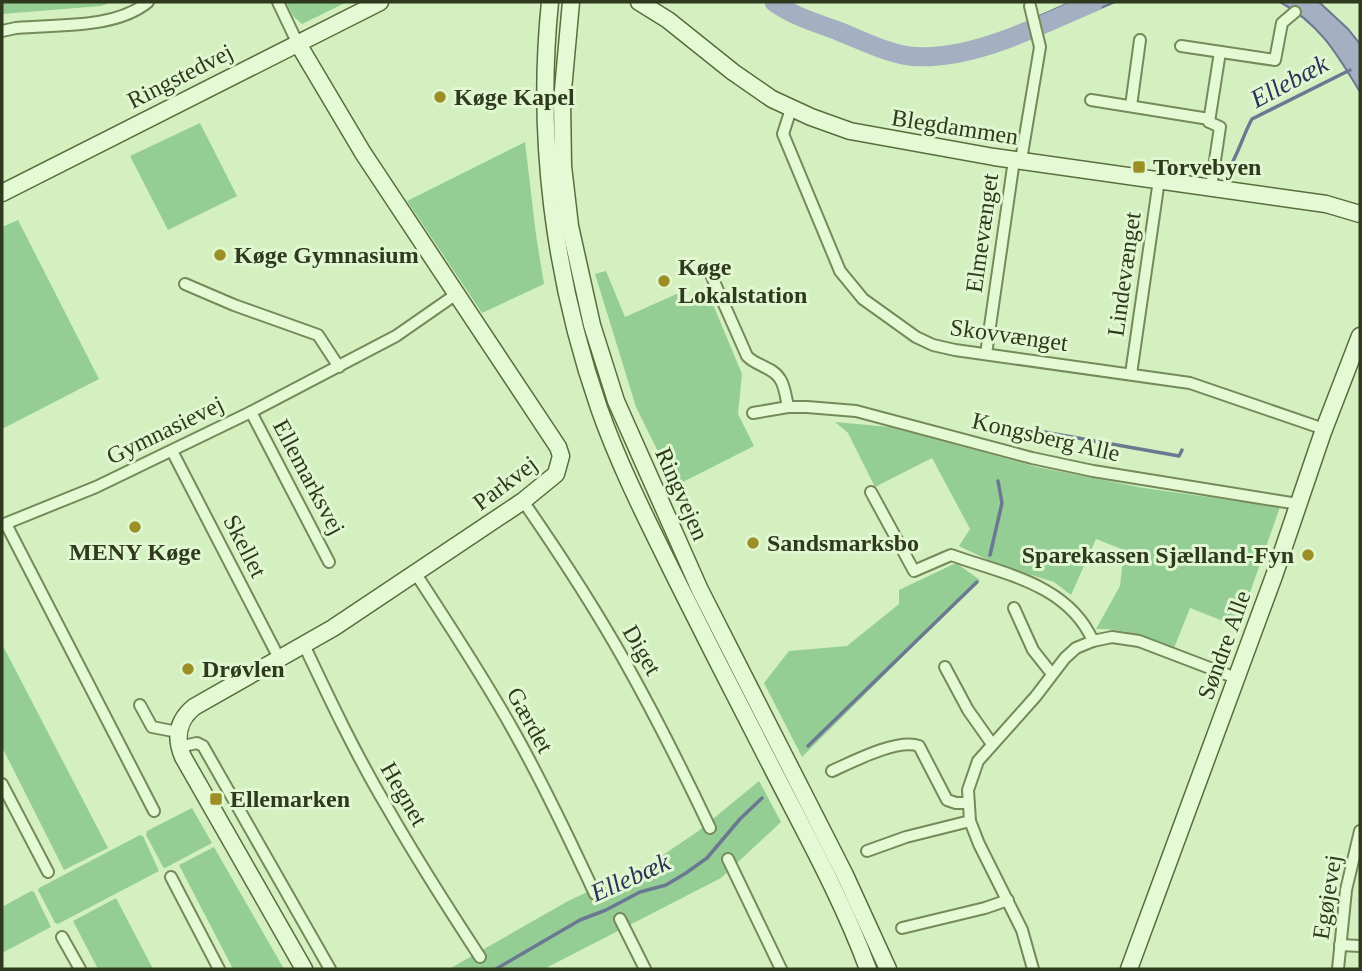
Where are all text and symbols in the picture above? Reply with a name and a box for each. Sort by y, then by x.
street label: Ringstedvej [123,38,237,114]
water label: Ellebæk [1245,49,1333,114]
place label: Køge Kapel [454,84,575,110]
marker: Køge Kapel [432,89,448,105]
street label: Blegdammen [890,104,1020,150]
place label: Torvebyen [1153,154,1261,180]
marker: Torvebyen [1131,159,1147,175]
street label: Elmevænget [961,171,1003,294]
street label: Lindevænget [1102,210,1146,338]
place label: Køge Gymnasium [234,242,419,268]
marker: Køge Gymnasium [212,247,228,263]
place label: Køge Lokalstation [678,254,807,308]
marker: Køge Lokalstation [656,273,672,289]
street label: Skovvænget [948,314,1070,356]
street label: Gymnasievej [102,391,228,469]
street label: Kongsberg Alle [970,407,1122,467]
street label: Ellemarksvej [268,415,350,539]
street label: Ringvejen [650,444,714,544]
street label: Parkvej [468,451,542,515]
street label: Skellet [218,510,272,582]
marker: MENY Køge [127,519,143,535]
place label: Sandsmarksbo [767,530,919,556]
marker: Sandsmarksbo [745,535,761,551]
place label: MENY Køge [69,539,201,565]
place label: Sparekassen Sjælland-Fyn [1022,542,1294,568]
marker: Sparekassen Sjælland-Fyn [1300,547,1316,563]
street label: Søndre Alle [1192,587,1256,703]
street label: Diget [617,620,667,680]
place label: Drøvlen [202,656,285,682]
marker: Drøvlen [180,661,196,677]
street label: Gærdet [502,683,559,757]
street label: Hegnet [375,757,433,831]
place label: Ellemarken [230,786,350,812]
marker: Ellemarken [208,791,224,807]
water label: Ellebæk [585,847,675,908]
street label: Egøjevej [1307,853,1347,941]

